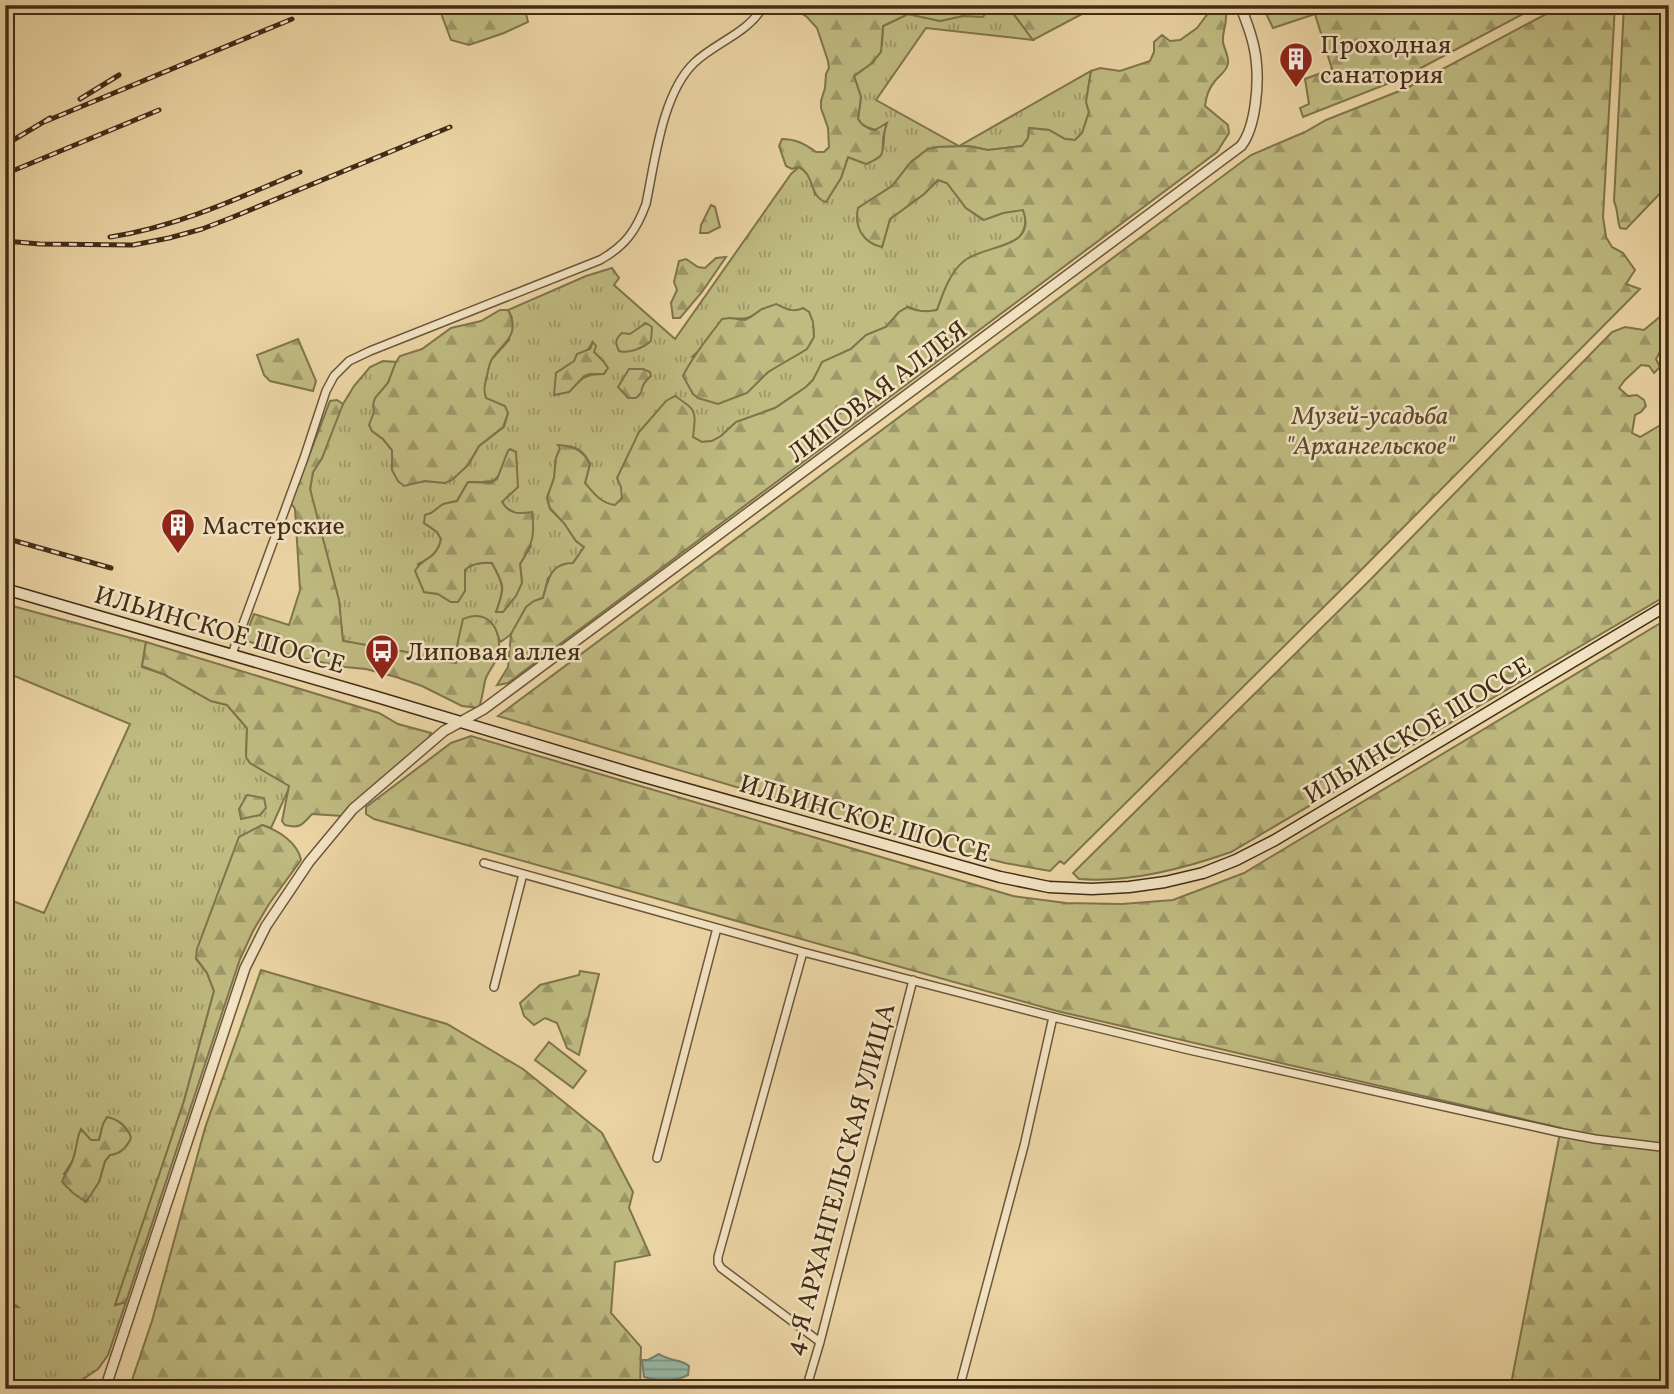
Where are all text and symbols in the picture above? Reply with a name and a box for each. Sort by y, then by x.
place label: Проходная санатория [1320,28,1451,94]
building icon: Проходная санатория [1277,40,1315,89]
street label: ЛИПОВАЯ АЛЛЕЯ [781,313,976,472]
park label: Музей-усадьба "Архангельское" [1285,399,1456,465]
building icon: Мастерские [159,506,197,555]
place label: Мастерские [202,509,345,545]
street label: ИЛЬИНСКОЕ ШОССЕ [90,578,349,684]
bus stop icon: Липовая аллея [363,632,401,681]
place label: Липовая аллея [406,635,580,671]
street label: ИЛЬИНСКОЕ ШОССЕ [1297,649,1539,814]
street label: ИЛЬИНСКОЕ ШОССЕ [735,767,994,873]
street label: 4-Я АРХАНГЕЛЬСКАЯ УЛИЦА [777,999,905,1360]

